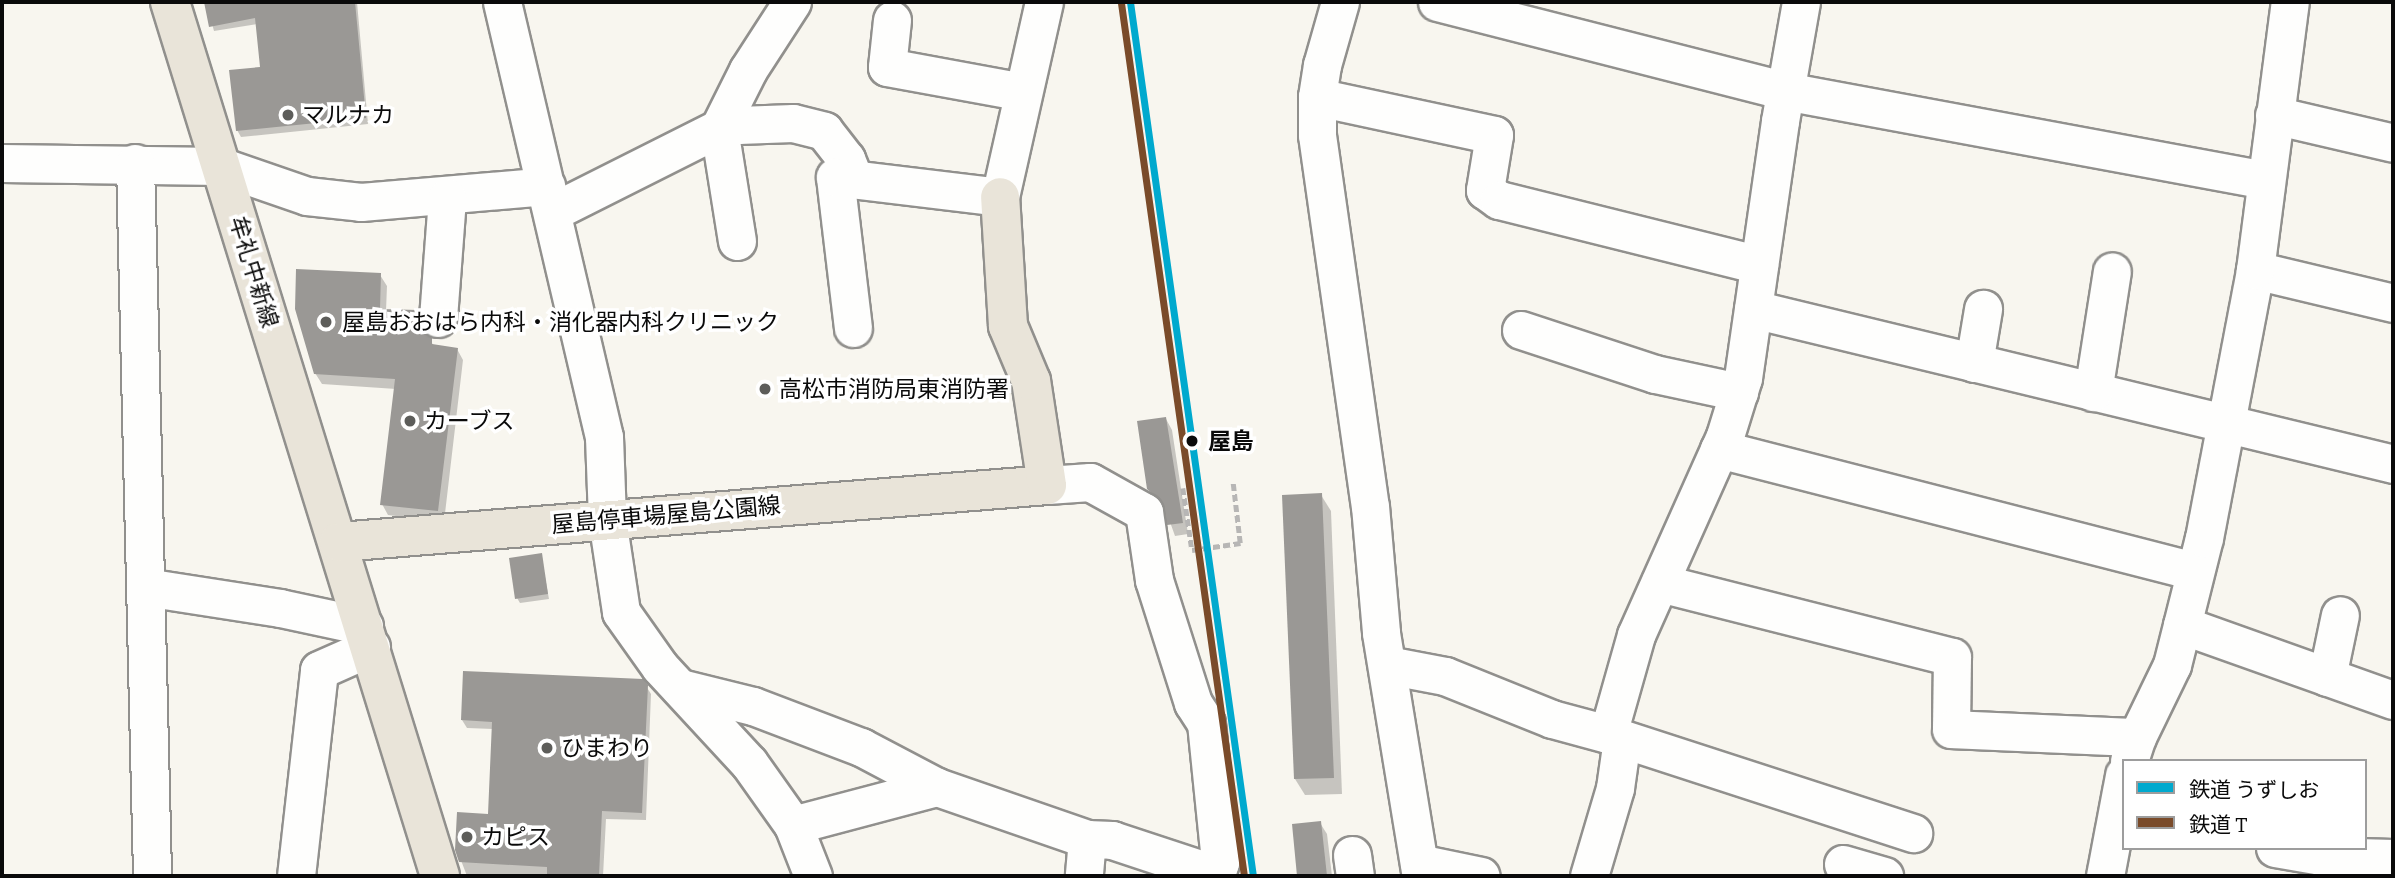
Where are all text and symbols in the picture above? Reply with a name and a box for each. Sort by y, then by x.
place label: マルナカ [302,101,394,129]
marker: マルナカ [280,107,296,123]
street label: 牟礼中新線 [224,213,284,331]
place label: 屋島おおはら内科・消化器内科クリニック [342,308,779,336]
marker: 屋島おおはら内科・消化器内科クリニック [316,312,336,332]
place label: 高松市消防局東消防署 [779,375,1009,403]
marker: 高松市消防局東消防署 [757,381,773,397]
place label: カーブス [424,407,516,435]
marker: カーブス [402,413,418,429]
place label: 屋島 [1208,427,1254,455]
marker: 屋島 [1182,431,1202,451]
street label: 屋島停車場屋島公園線 [550,491,782,539]
place label: ひまわり [561,734,653,762]
marker: ひまわり [539,740,555,756]
legend [2122,759,2367,850]
text: 鉄道 うずしお [2189,777,2319,803]
text: 鉄道 T [2189,812,2248,838]
place label: カピス [481,823,550,851]
marker: カピス [459,829,475,845]

